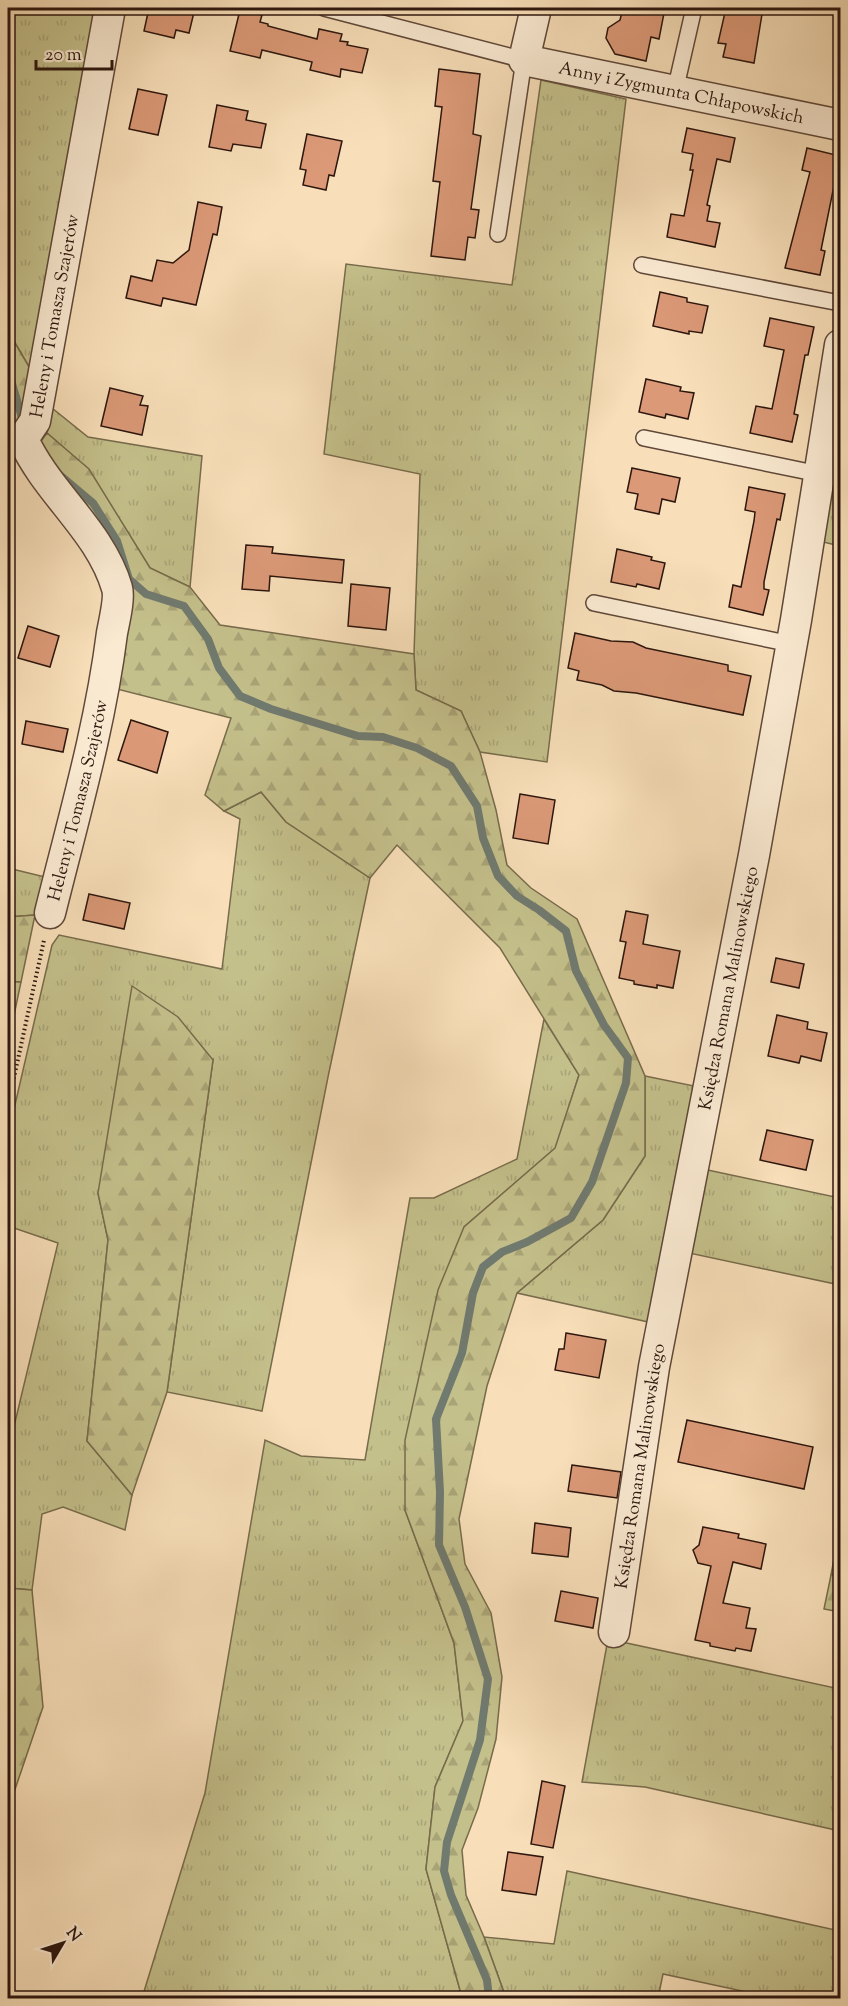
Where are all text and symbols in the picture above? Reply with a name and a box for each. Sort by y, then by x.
scale bar [36,33,112,71]
text: 20 m [45,43,82,69]
street label: Anny i Zygmunta Chłapowskich [556,56,806,132]
street label: Heleny i Tomasza Szajerów [25,212,87,420]
street label: Heleny i Tomasza Szajerów [42,697,116,904]
street label: Księdza Romana Malinowskiego [693,864,767,1113]
street label: Księdza Romana Malinowskiego [610,1341,673,1591]
north arrow [33,1913,93,1973]
text: N [60,1923,86,1948]

